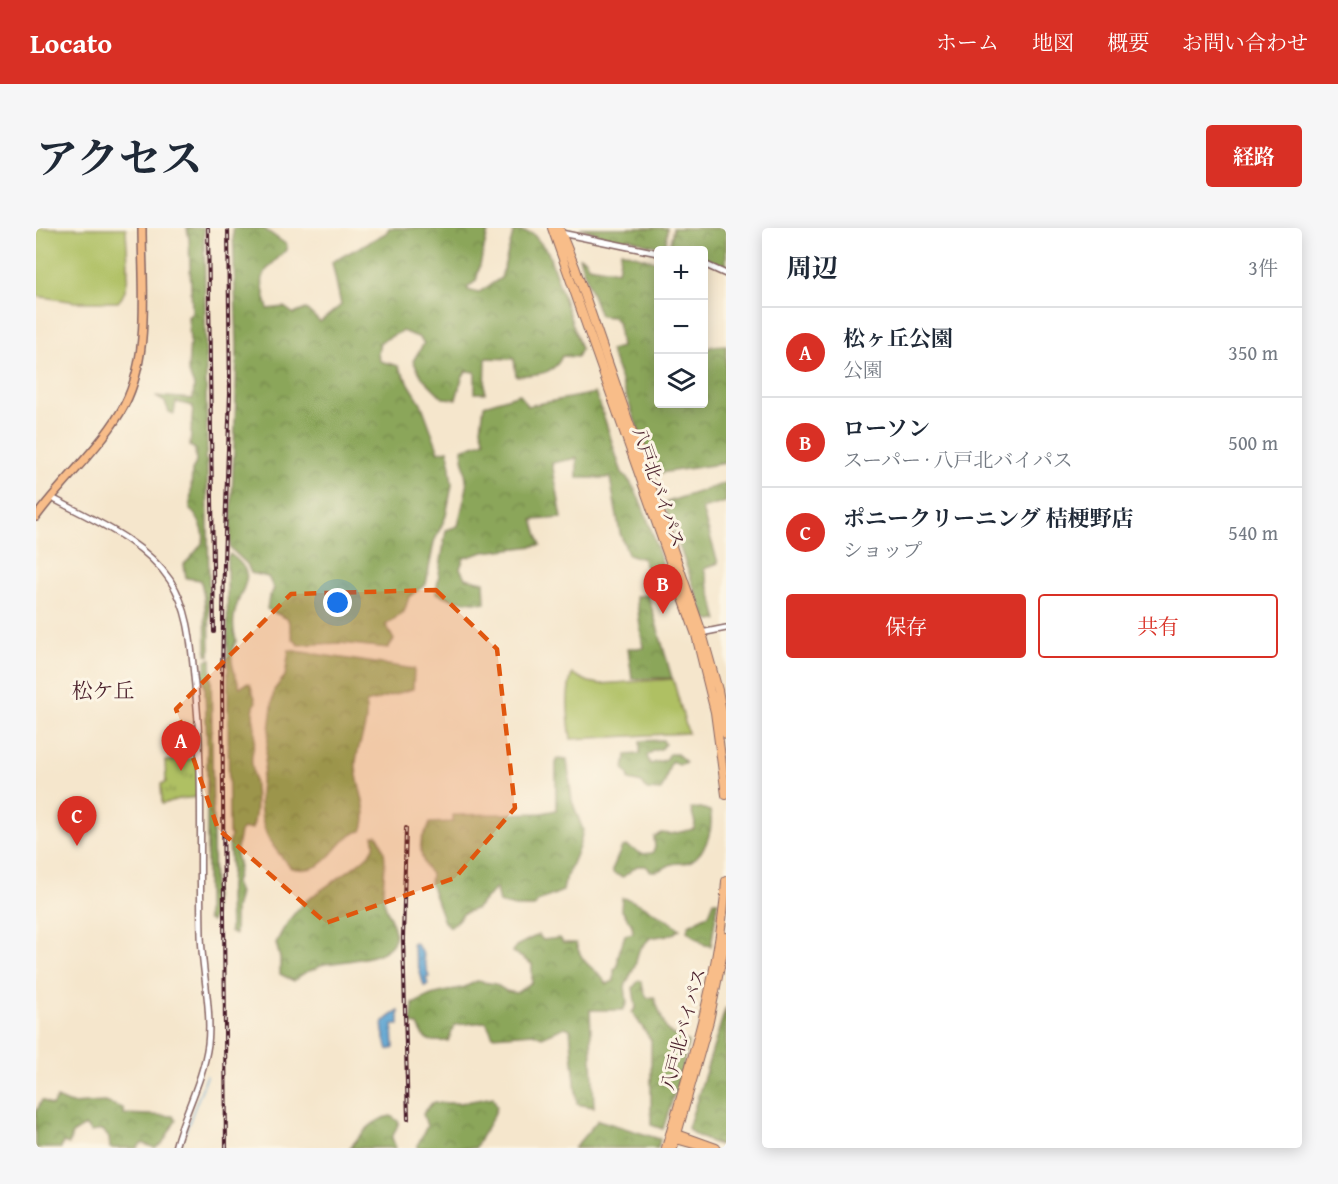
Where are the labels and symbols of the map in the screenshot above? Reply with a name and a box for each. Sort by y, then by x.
street label: 八戸北バイパス [626,423,692,551]
pin: B [644,564,682,614]
your location [323,588,352,617]
district label: 松ケ丘 [72,675,135,706]
pin: A [162,722,200,771]
pin: C [58,796,96,846]
street label: 八戸北バイパス [654,965,712,1093]

